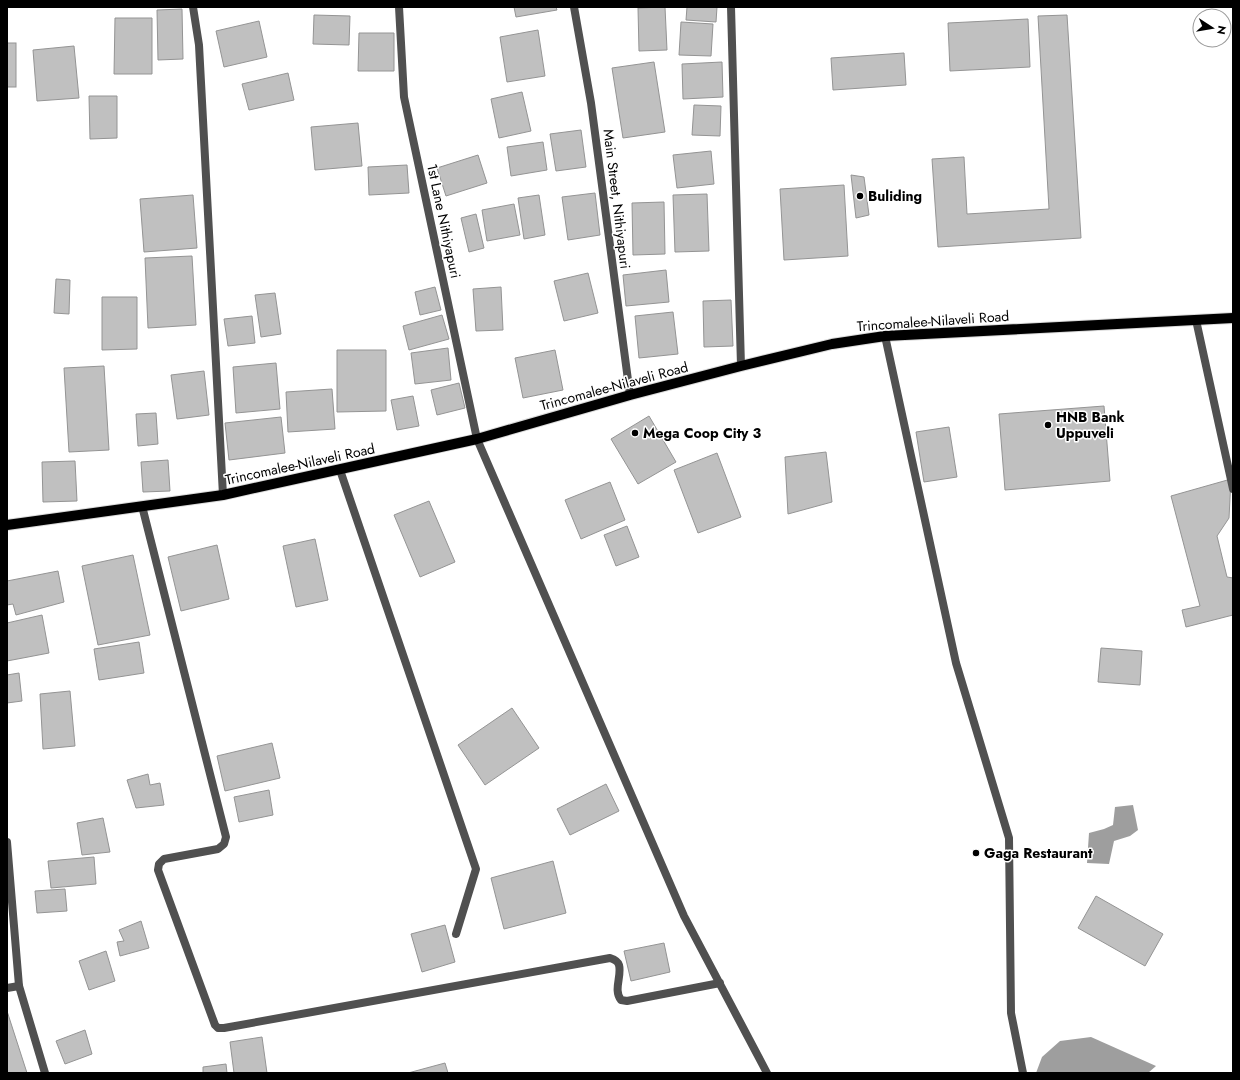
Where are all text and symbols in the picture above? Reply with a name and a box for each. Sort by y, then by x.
north arrow [1192,8,1232,48]
text: N [1213,24,1231,36]
street label: Main Street, Nithiyapuri [599,128,635,270]
street label: 1st Lane Nithiyapuri [422,162,466,280]
place label: Buliding [868,186,922,206]
marker: Buliding [855,191,865,201]
street label: Trincomalee-Nilaveli Road [856,306,1010,336]
street label: Trincomalee-Nilaveli Road [538,357,690,415]
place label: HNB Bank Uppuveli [1056,407,1125,443]
marker: HNB Bank Uppuveli [1043,420,1053,430]
place label: Mega Coop City 3 [643,423,762,443]
marker: Mega Coop City 3 [630,428,640,438]
street label: Trincomalee-Nilaveli Road [223,438,377,490]
place label: Gaga Restaurant [984,843,1093,863]
marker: Gaga Restaurant [971,848,981,858]

